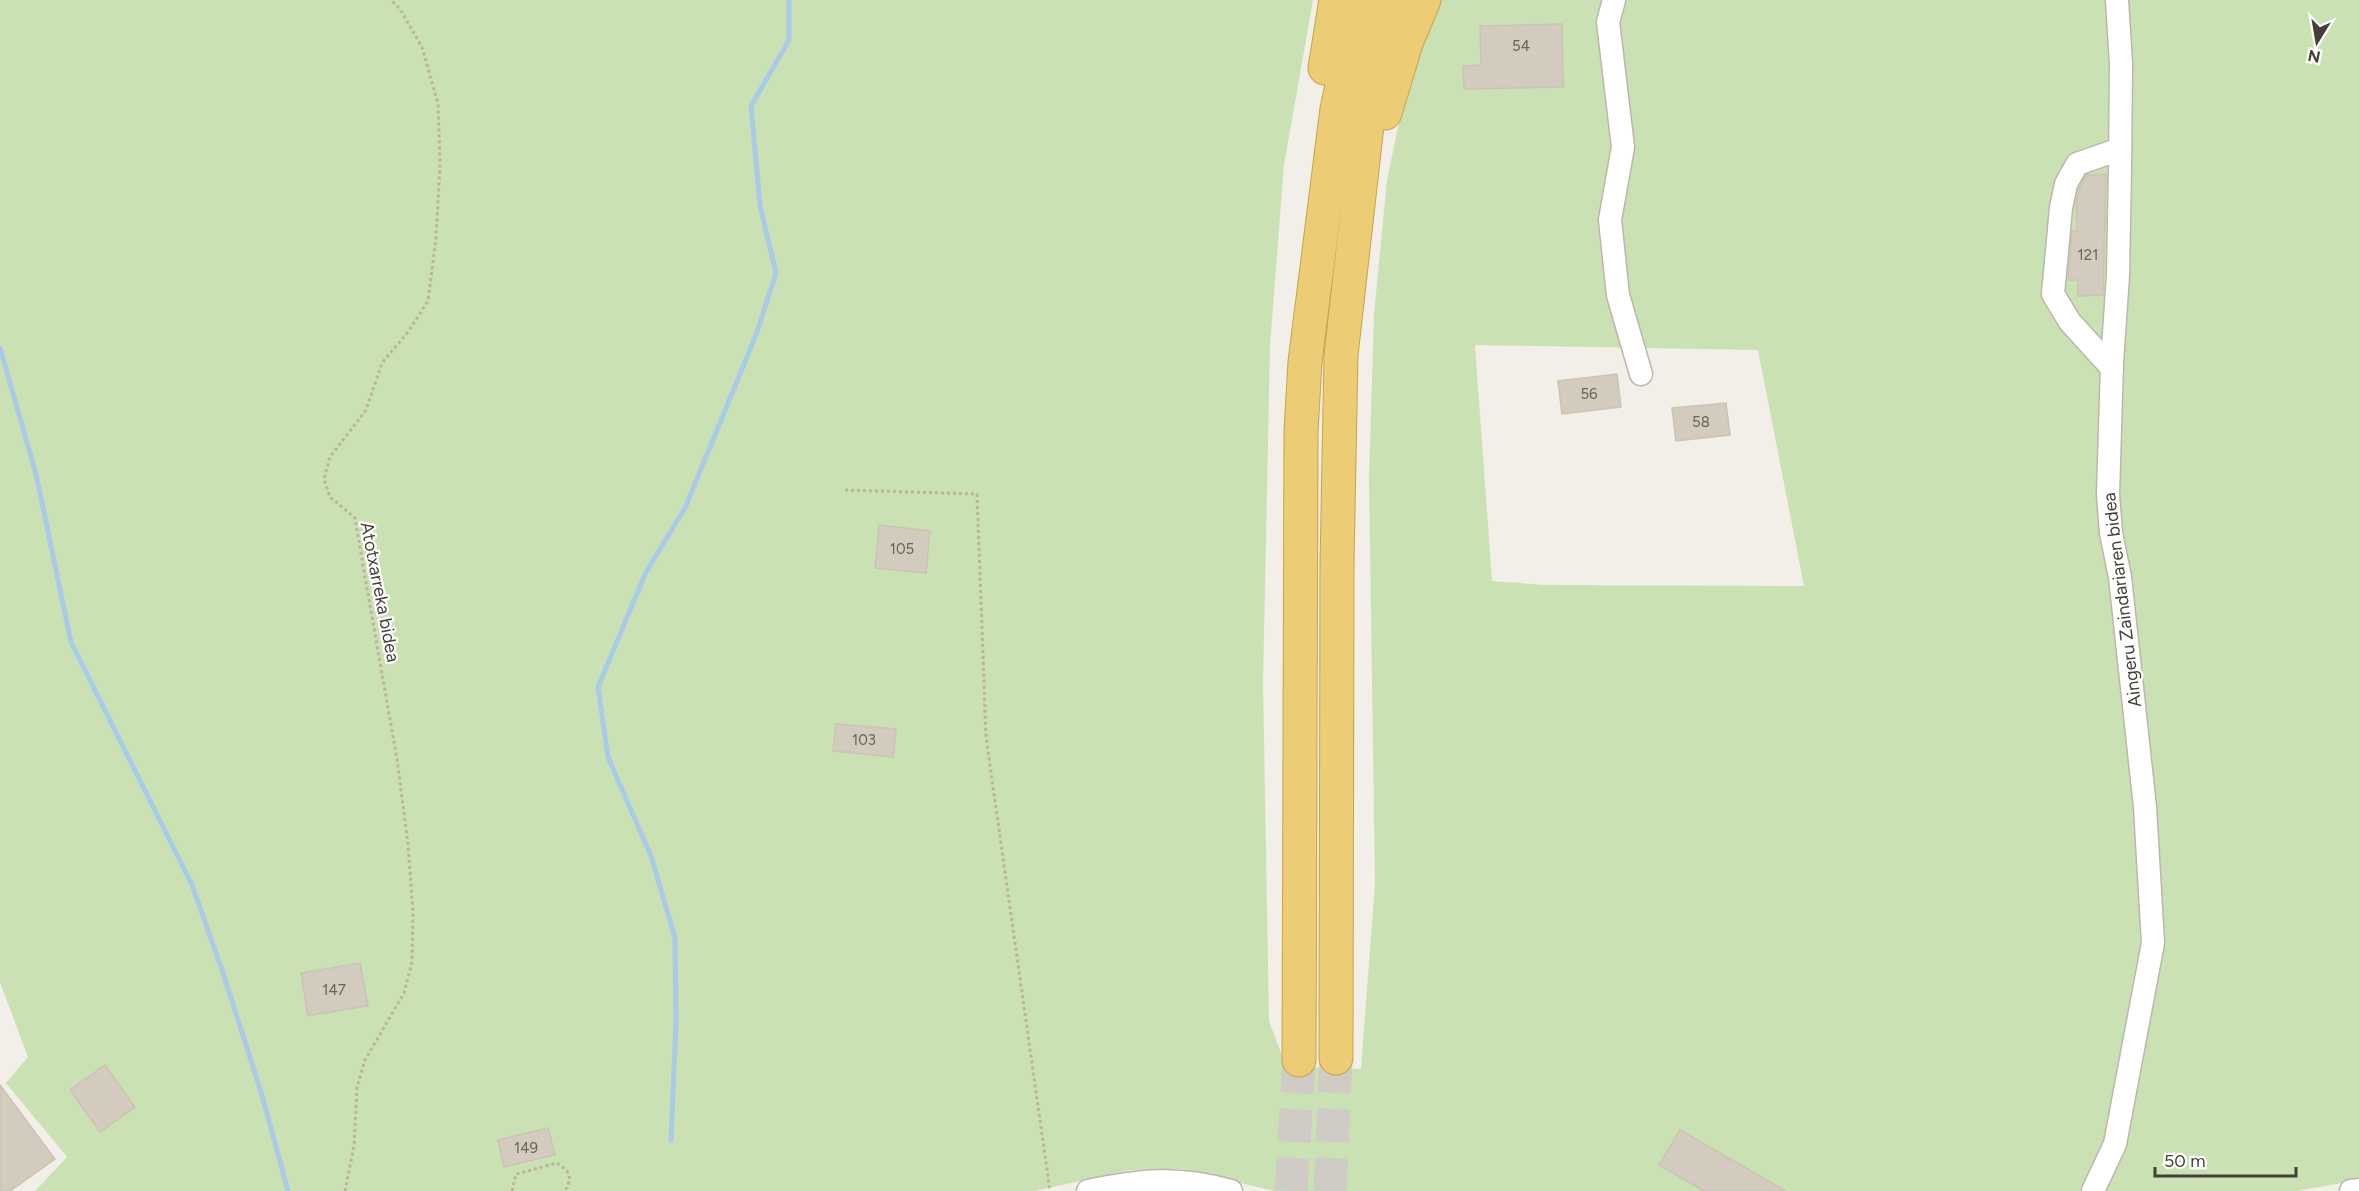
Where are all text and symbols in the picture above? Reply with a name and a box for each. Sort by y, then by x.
north arrow [2287,12,2347,72]
house number: 54 [1512,37,1530,55]
text: N [2306,46,2322,67]
house number: 121 [2078,246,2098,264]
house number: 56 [1580,385,1598,403]
house number: 58 [1692,413,1710,431]
street label: Aingeru Zaindariaren bidea [2098,491,2146,709]
street label: Atotxarreka bidea [356,520,404,664]
house number: 105 [890,540,914,558]
house number: 103 [852,731,876,749]
house number: 147 [322,981,346,999]
house number: 149 [514,1139,538,1157]
scale bar [2155,1140,2296,1178]
text: 50 m [2164,1150,2206,1172]

